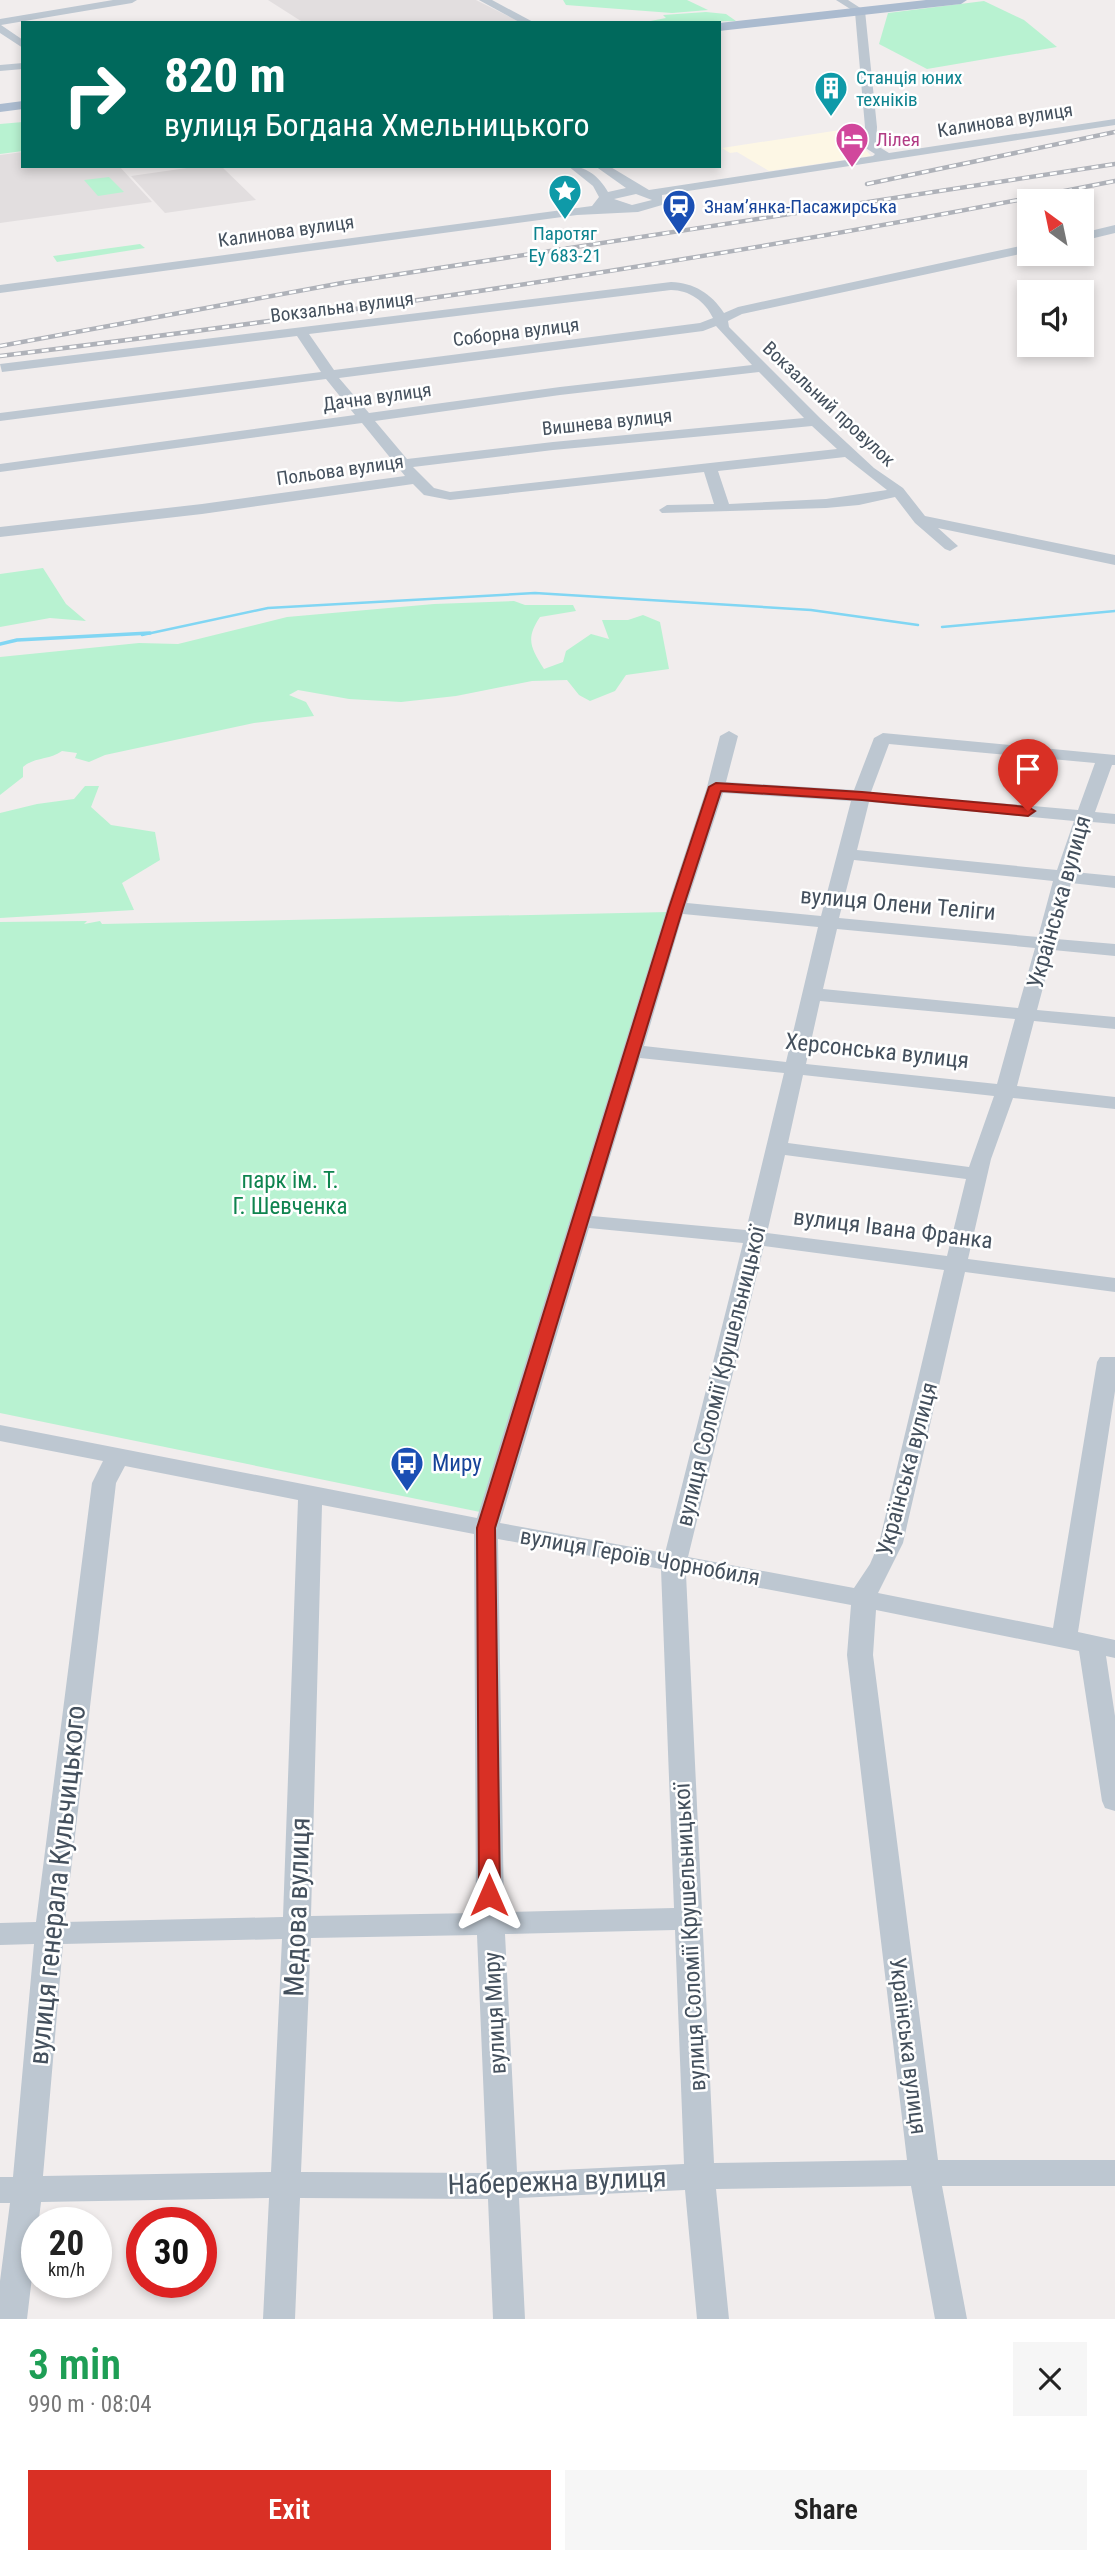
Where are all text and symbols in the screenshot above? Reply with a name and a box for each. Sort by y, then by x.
text: 820 m [164,47,286,104]
icon: right [49,49,140,140]
place label: Станція юних техніків [856,66,962,111]
building icon: Станція юних техніків [812,69,850,118]
street label: Калинова вулиця [936,98,1074,142]
text: вулиця Богдана Хмельницького [164,106,590,144]
hotel icon: Лілея [833,120,871,169]
place label: Лілея [876,128,920,151]
place icon: Паротяг Еу 683-21 [546,172,584,221]
station icon: Знам’янка-Пасажирська [660,187,698,236]
north arrow [1017,189,1094,266]
map controls [1017,189,1094,357]
place label: Знам’янка-Пасажирська [704,195,897,218]
street label: Калинова вулиця [217,210,355,252]
place label: Паротяг Еу 683-21 [528,222,602,267]
button: sound [1017,280,1094,357]
street label: Вокзальна вулиця [269,287,415,327]
street label: Соборна вулиця [451,313,581,351]
street label: Вокзальний провулок [758,337,900,471]
street label: Дачна вулиця [321,378,433,416]
street label: Вишнева вулиця [541,404,673,440]
street label: Польова вулиця [275,450,405,490]
pin [998,739,1058,811]
icon: arrive [1009,750,1047,788]
street label: Українська вулиця [1021,813,1097,991]
street label: вулиця Олени Теліги [799,882,997,926]
street label: Херсонська вулиця [784,1028,970,1074]
park label: парк ім. Т. Г. Шевченка [233,1167,347,1220]
street label: вулиця Івана Франка [792,1203,994,1255]
street label: вулиця Соломії Крушельницької [671,1222,772,1529]
street label: Українська вулиця [871,1379,943,1559]
bus stop icon: Миру [388,1444,426,1493]
place label: Миру [432,1450,482,1477]
street label: вулиця Героїв Чорнобиля [518,1523,762,1591]
street label: вулиця генерала Кульчицького [22,1704,92,2066]
street label: вулиця Соломії Крушельницької [668,1781,712,2092]
street label: Медова вулиця [277,1817,317,1997]
position arrow [452,1858,526,1932]
street label: вулиця Миру [478,1951,512,2075]
street label: Українська вулиця [884,1956,932,2136]
street label: Набережна вулиця [447,2161,667,2201]
speed limit sign: 30 [126,2207,217,2298]
text: 20 [49,2223,84,2264]
text: km/h [48,2259,85,2280]
text: 3 min [28,2340,121,2389]
button: close [1013,2342,1087,2416]
text: 990 m · 08:04 [28,2391,152,2418]
button: Exit [28,2470,551,2550]
button: Share [565,2470,1087,2550]

